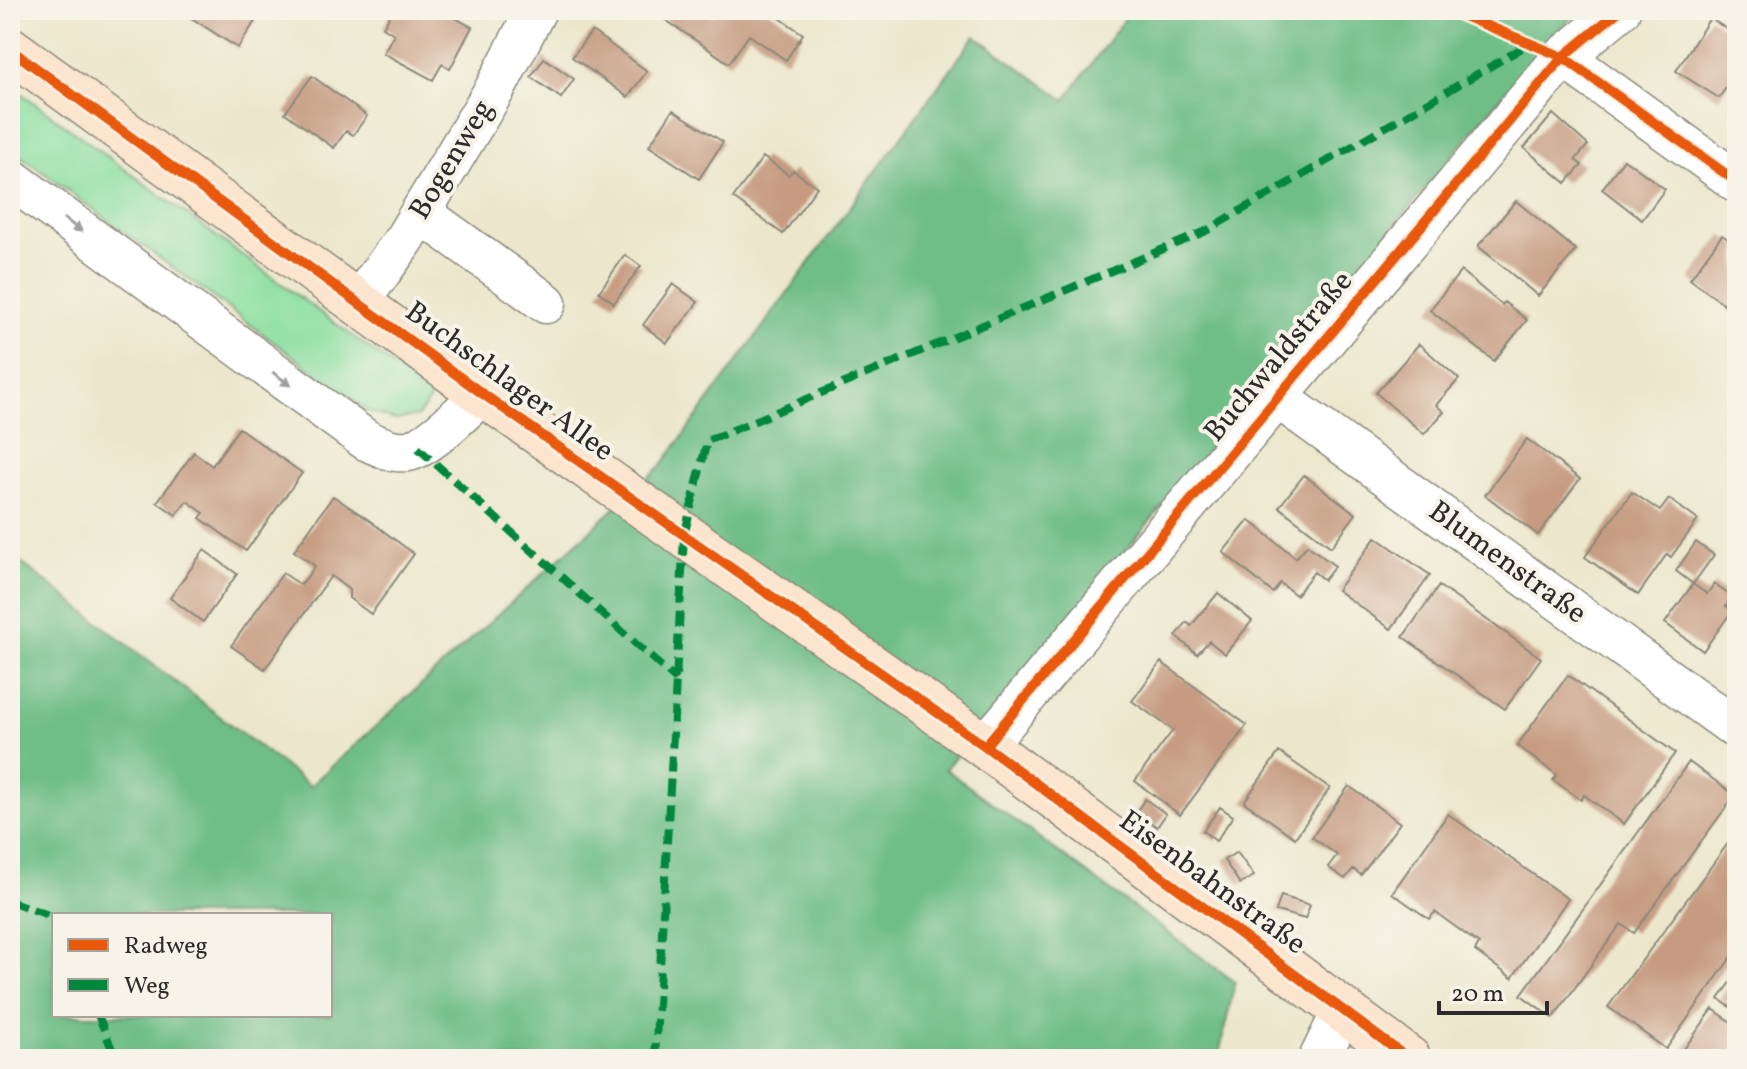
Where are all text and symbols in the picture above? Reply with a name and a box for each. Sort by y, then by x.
street label: Bogenweg [400,92,504,228]
one-way arrow [63,216,83,232]
street label: Buchwaldstraße [1195,262,1363,452]
street label: Buchschlager Allee [396,292,622,472]
one-way arrow [272,370,293,386]
street label: Blumenstraße [1419,491,1595,635]
street label: Eisenbahnstraße [1110,801,1314,965]
legend [52,913,332,1017]
text: Radweg [124,930,208,964]
scale bar [1439,965,1547,1015]
text: Weg [124,970,170,1004]
text: 20 m [1451,978,1504,1012]

